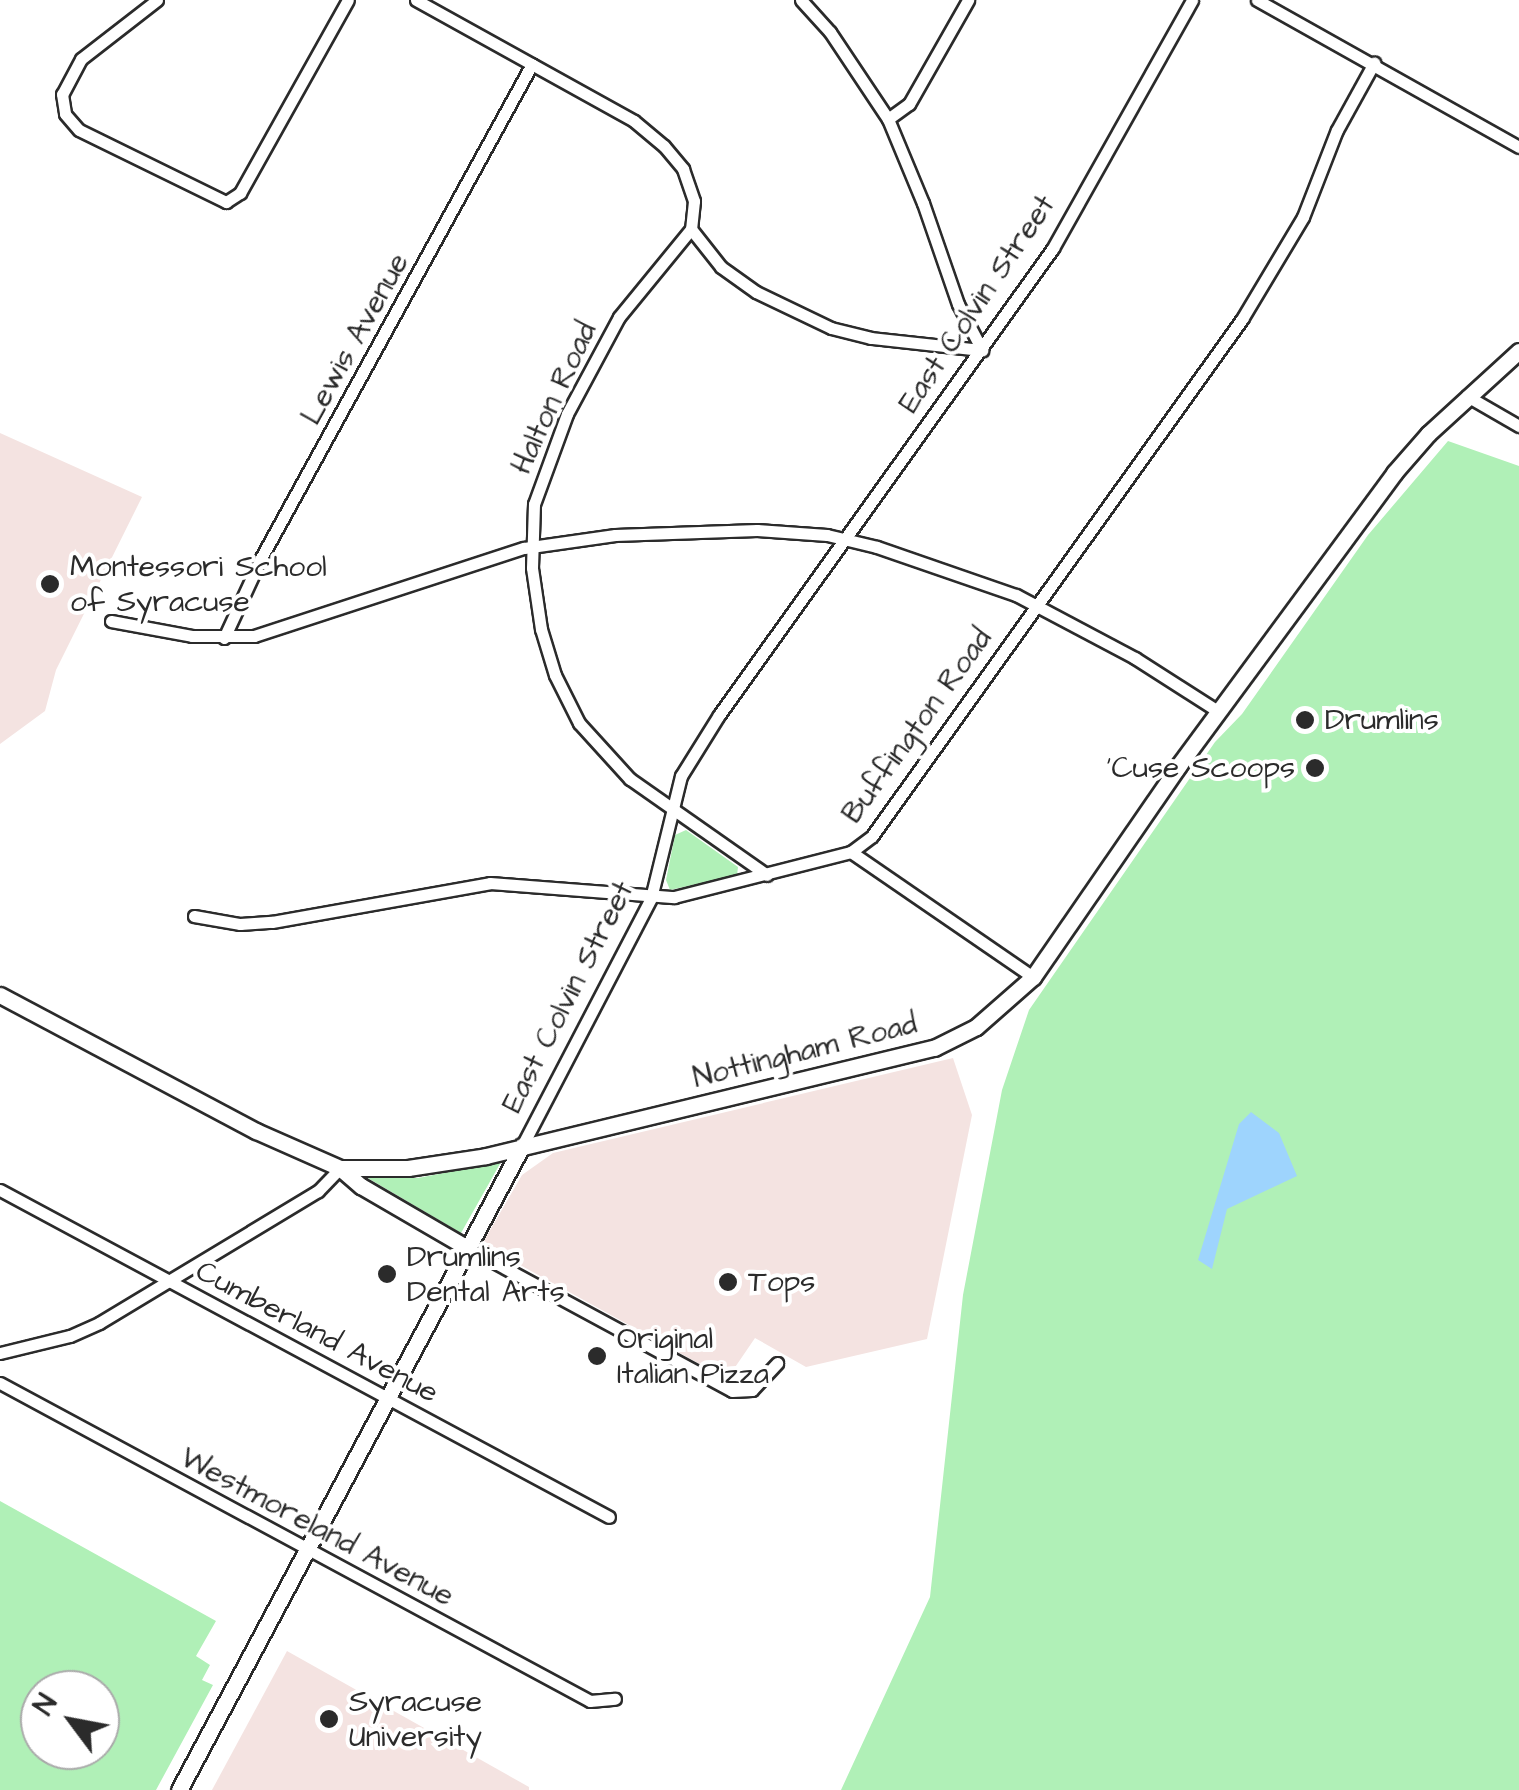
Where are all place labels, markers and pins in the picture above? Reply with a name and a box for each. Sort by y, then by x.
place label: Montessori School of Syracuse [70,549,327,620]
marker: Montessori School of Syracuse [39,573,61,595]
place label: Drumlins [1325,702,1439,738]
marker: Drumlins [1294,709,1316,731]
place label: 'Cuse Scoops [1107,750,1295,786]
marker: 'Cuse Scoops [1304,757,1326,779]
place label: Drumlins Dental Arts [407,1239,565,1310]
marker: Drumlins Dental Arts [376,1263,398,1285]
place label: Tops [748,1264,815,1300]
marker: Tops [717,1271,739,1293]
place label: Original Italian Pizza [617,1321,769,1392]
marker: Original Italian Pizza [586,1345,608,1367]
place label: Syracuse University [349,1684,482,1754]
marker: Syracuse University [318,1708,340,1730]

